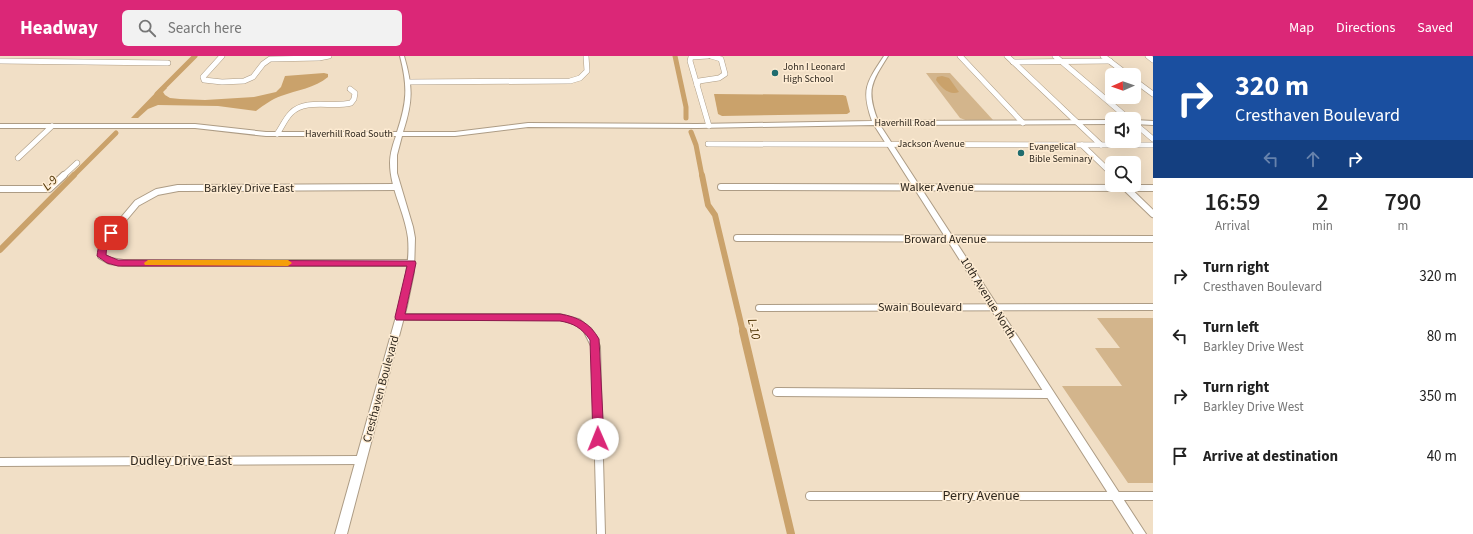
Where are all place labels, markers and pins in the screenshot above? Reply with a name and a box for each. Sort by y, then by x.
place label: John I Leonard High School [783,60,845,86]
marker: John I Leonard High School [770,68,780,78]
place label: Evangelical Bible Seminary [1029,140,1093,166]
marker: Evangelical Bible Seminary [1016,148,1026,158]
pin [94,216,128,250]

